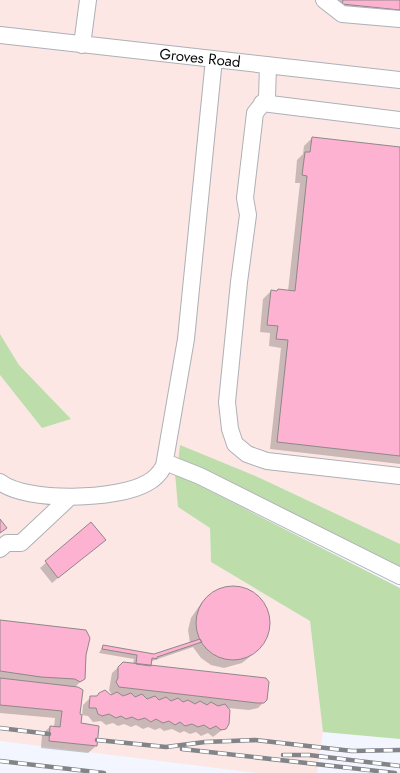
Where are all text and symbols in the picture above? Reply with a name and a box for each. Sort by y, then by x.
street label: Groves Road [158,43,242,73]

